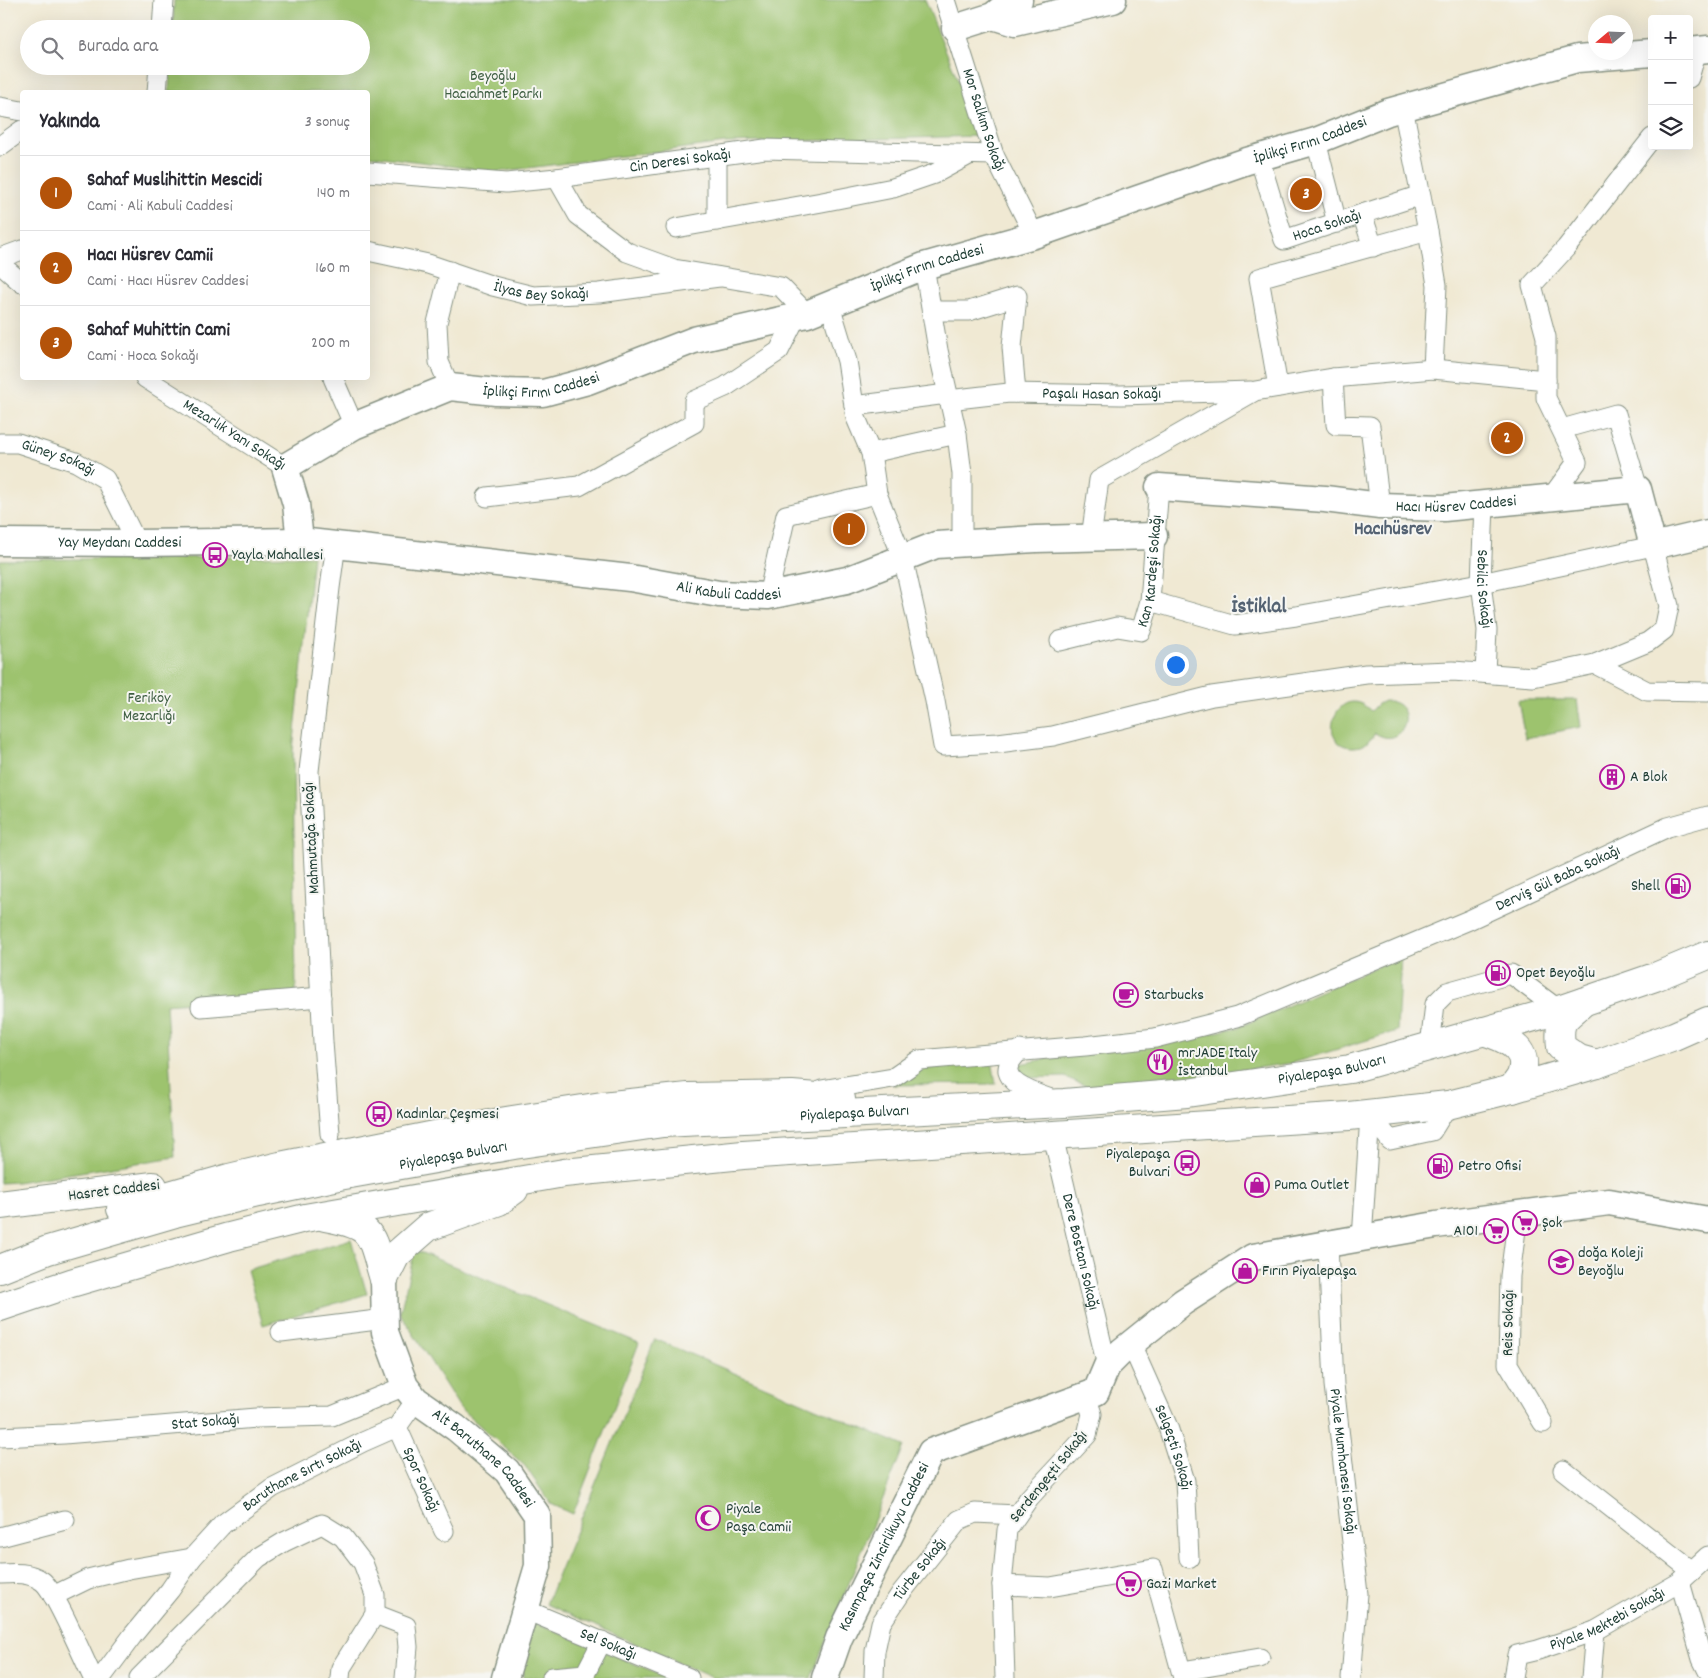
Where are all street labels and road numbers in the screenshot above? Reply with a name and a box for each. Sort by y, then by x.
street label: Mor Salkım Sokağı [956,66,1012,175]
street label: İplikçi Fırını Caddesi [1251,110,1370,170]
street label: Cin Deresi Sokağı [628,142,732,179]
street label: Hoca Sokağı [1290,203,1364,248]
street label: İplikçi Fırını Caddesi [867,238,986,298]
street label: İlyas Bey Sokağı [491,275,589,307]
street label: İplikçi Fırını Caddesi [482,366,603,405]
street label: Paşalı Hasan Sokağı [1042,382,1161,407]
street label: Mezarlık Yanı Sokağı [178,393,291,476]
street label: Güney Sokağı [18,433,100,483]
street label: Hacı Hüsrev Caddesi [1395,489,1518,520]
street label: Kan Kardeşi Sokağı [1131,514,1168,630]
street label: Yay Meydanı Caddesi [59,531,182,555]
street label: Sebilci Sokağı [1469,549,1498,630]
street label: Ali Kabuli Caddesi [674,575,783,608]
street label: Mahmutağa Sokağı [298,781,326,894]
street label: Derviş Gül Baba Sokağı [1492,839,1624,917]
street label: Piyalepaşa Bulvarı [1276,1048,1388,1091]
street label: Piyalepaşa Bulvarı [799,1099,910,1128]
street label: Piyalepaşa Bulvarı [397,1135,509,1177]
street label: Hasret Caddesi [67,1174,161,1208]
street label: Dere Bostanı Sokağı [1055,1191,1105,1313]
street label: Reis Sokağı [1497,1290,1521,1356]
street label: Piyale Mumhanesi Sokağı [1323,1387,1363,1536]
street label: Selgeçti Sokağı [1148,1401,1197,1491]
street label: Alt Baruthane Caddesi [427,1403,540,1512]
street label: Stat Sokağı [170,1408,240,1437]
street label: Serdengeçti Sokağı [1004,1426,1094,1528]
street label: Baruthane Sırtı Sokağı [238,1433,366,1518]
street label: Spor Sokağı [396,1443,446,1516]
street label: Kasımpaşa Zincirlikuyu Caddesi [833,1458,936,1635]
street label: Türbe Sokağı [887,1533,952,1605]
street label: Piyale Mektebi Sokağı [1547,1581,1669,1657]
street label: Sel Sokağı [576,1622,640,1666]

